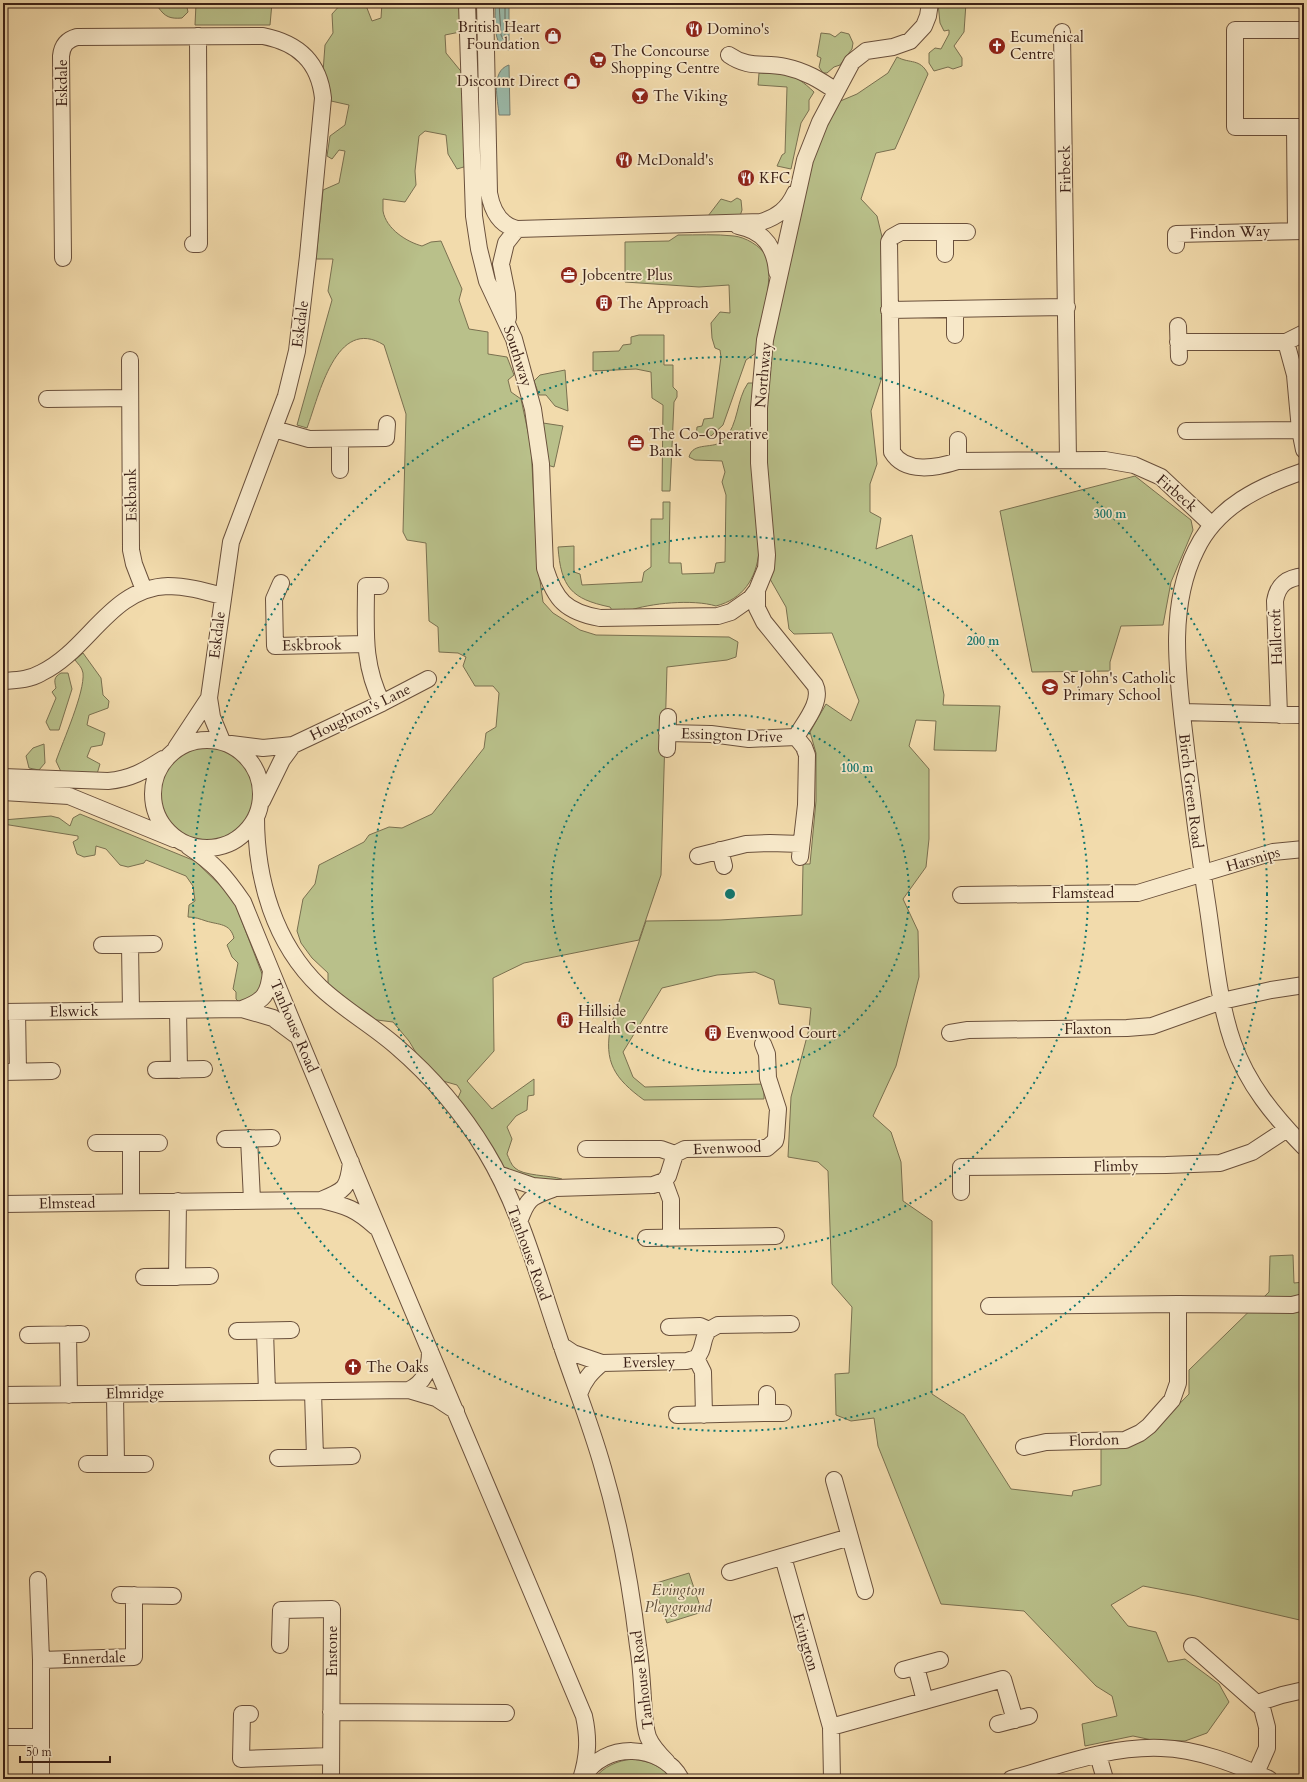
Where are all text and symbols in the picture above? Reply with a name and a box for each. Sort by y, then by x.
place label: British Heart Foundation [458,17,540,54]
restaurant icon: Domino's [684,19,704,39]
place label: Domino's [707,19,769,39]
shop icon: British Heart Foundation [543,26,563,46]
place label: Ecumenical Centre [1010,27,1084,64]
church icon: Ecumenical Centre [987,36,1007,56]
place label: The Concourse Shopping Centre [611,41,720,78]
supermarket icon: The Concourse Shopping Centre [588,50,608,70]
street label: Eskdale [52,59,72,107]
place label: Discount Direct [457,71,559,91]
shop icon: Discount Direct [562,71,582,91]
bar icon: The Viking [630,86,650,106]
place label: The Viking [653,86,728,106]
street label: Firbeck [1055,145,1075,193]
restaurant icon: McDonald's [614,150,634,170]
place label: McDonald's [637,150,714,170]
restaurant icon: KFC [736,168,756,188]
place label: KFC [759,168,790,188]
street label: Findon Way [1189,221,1271,243]
office icon: Jobcentre Plus [559,265,579,285]
place label: Jobcentre Plus [580,265,672,285]
building icon: The Approach [594,293,614,313]
place label: The Approach [617,293,710,313]
street label: Eskdale [287,299,313,349]
street label: Southway [499,323,537,389]
street label: Northway [750,341,776,409]
place label: The Co-Operative Bank [649,424,769,461]
office icon: The Co-Operative Bank [626,433,646,453]
street label: Eskbank [121,468,141,522]
street label: Firbeck [1152,470,1202,516]
text: 300 m [1094,506,1127,522]
street label: Hallcroft [1265,608,1287,666]
street label: Eskdale [204,610,230,660]
text: 200 m [967,633,1000,649]
street label: Eskbrook [282,634,342,656]
place label: St John's Catholic Primary School [1063,668,1176,705]
school or university icon: St John's Catholic Primary School [1040,677,1060,697]
street label: Houghton's Lane [306,679,414,745]
street label: Essington Drive [681,723,784,747]
street label: Birch Green Road [1174,732,1208,850]
text: 100 m [841,760,874,776]
street label: Harsnips [1224,842,1282,876]
street label: Flamstead [1052,883,1114,903]
centre of rings [723,887,737,901]
street label: Tanhouse Road [265,976,323,1076]
street label: Elswick [49,1001,99,1021]
place label: Hillside Health Centre [578,1001,669,1038]
building icon: Hillside Health Centre [555,1010,575,1030]
street label: Flaxton [1064,1019,1112,1039]
building icon: Evenwood Court [703,1023,723,1043]
place label: Evenwood Court [726,1023,837,1043]
street label: Evenwood [692,1137,762,1159]
street label: Flimby [1093,1156,1139,1176]
street label: Elmstead [38,1193,96,1213]
street label: Tanhouse Road [503,1203,555,1303]
street label: Eversley [622,1352,676,1372]
church icon: The Oaks [343,1357,363,1377]
place label: The Oaks [366,1357,429,1377]
street label: Elmridge [106,1382,165,1404]
street label: Flordon [1068,1429,1120,1451]
park label: Evington Playground [644,1580,712,1617]
street label: Evington [788,1611,824,1674]
street label: Enstone [322,1625,342,1676]
street label: Tanhouse Road [626,1629,658,1731]
street label: Ennerdale [62,1647,126,1669]
scale bar [20,1738,110,1764]
text: 50 m [26,1744,53,1760]

